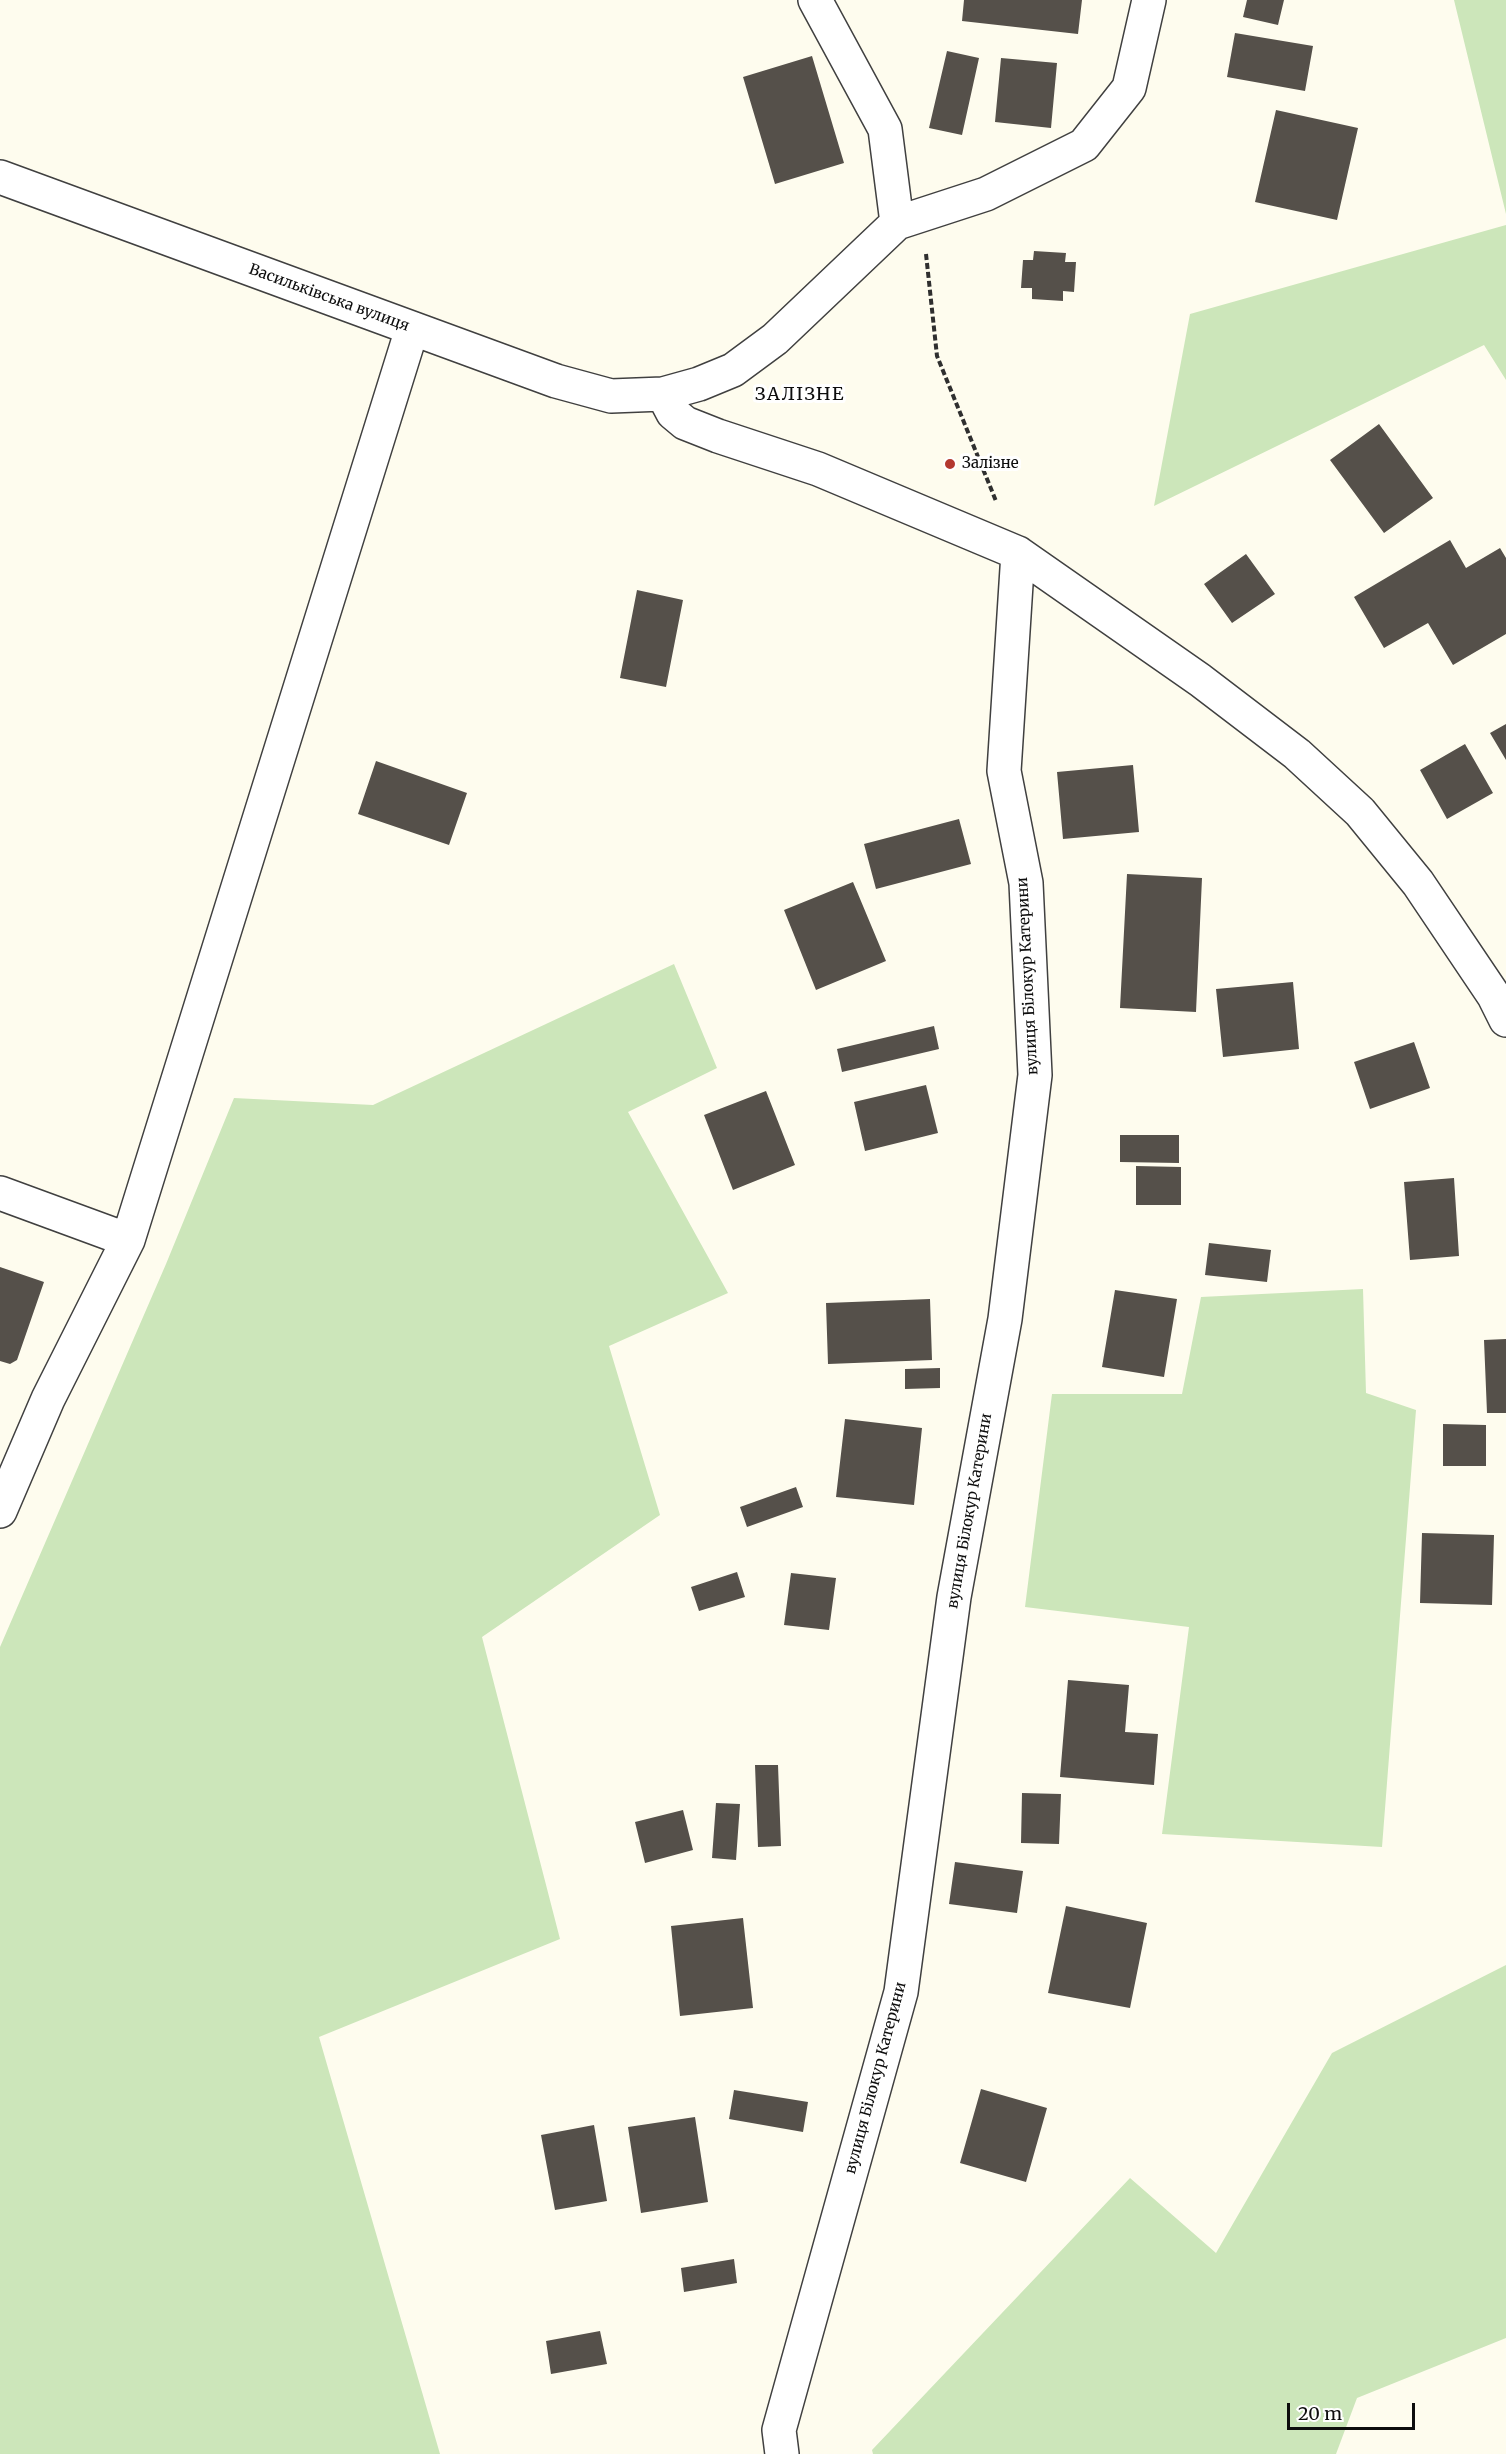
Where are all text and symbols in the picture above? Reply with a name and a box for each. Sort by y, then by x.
street label: Васильківська вулиця [246,261,412,335]
district label: ЗАЛІЗНЕ [755,384,845,406]
place label: Залізне [962,455,1019,473]
marker: Залізне [943,457,957,471]
street label: вулиця Білокур Катерини [1014,877,1042,1075]
street label: вулиця Білокур Катерини [944,1412,996,1610]
street label: вулиця Білокур Катерини [842,1980,910,2176]
scale bar [1290,2391,1418,2429]
text: 20 m [1298,2402,1342,2425]

